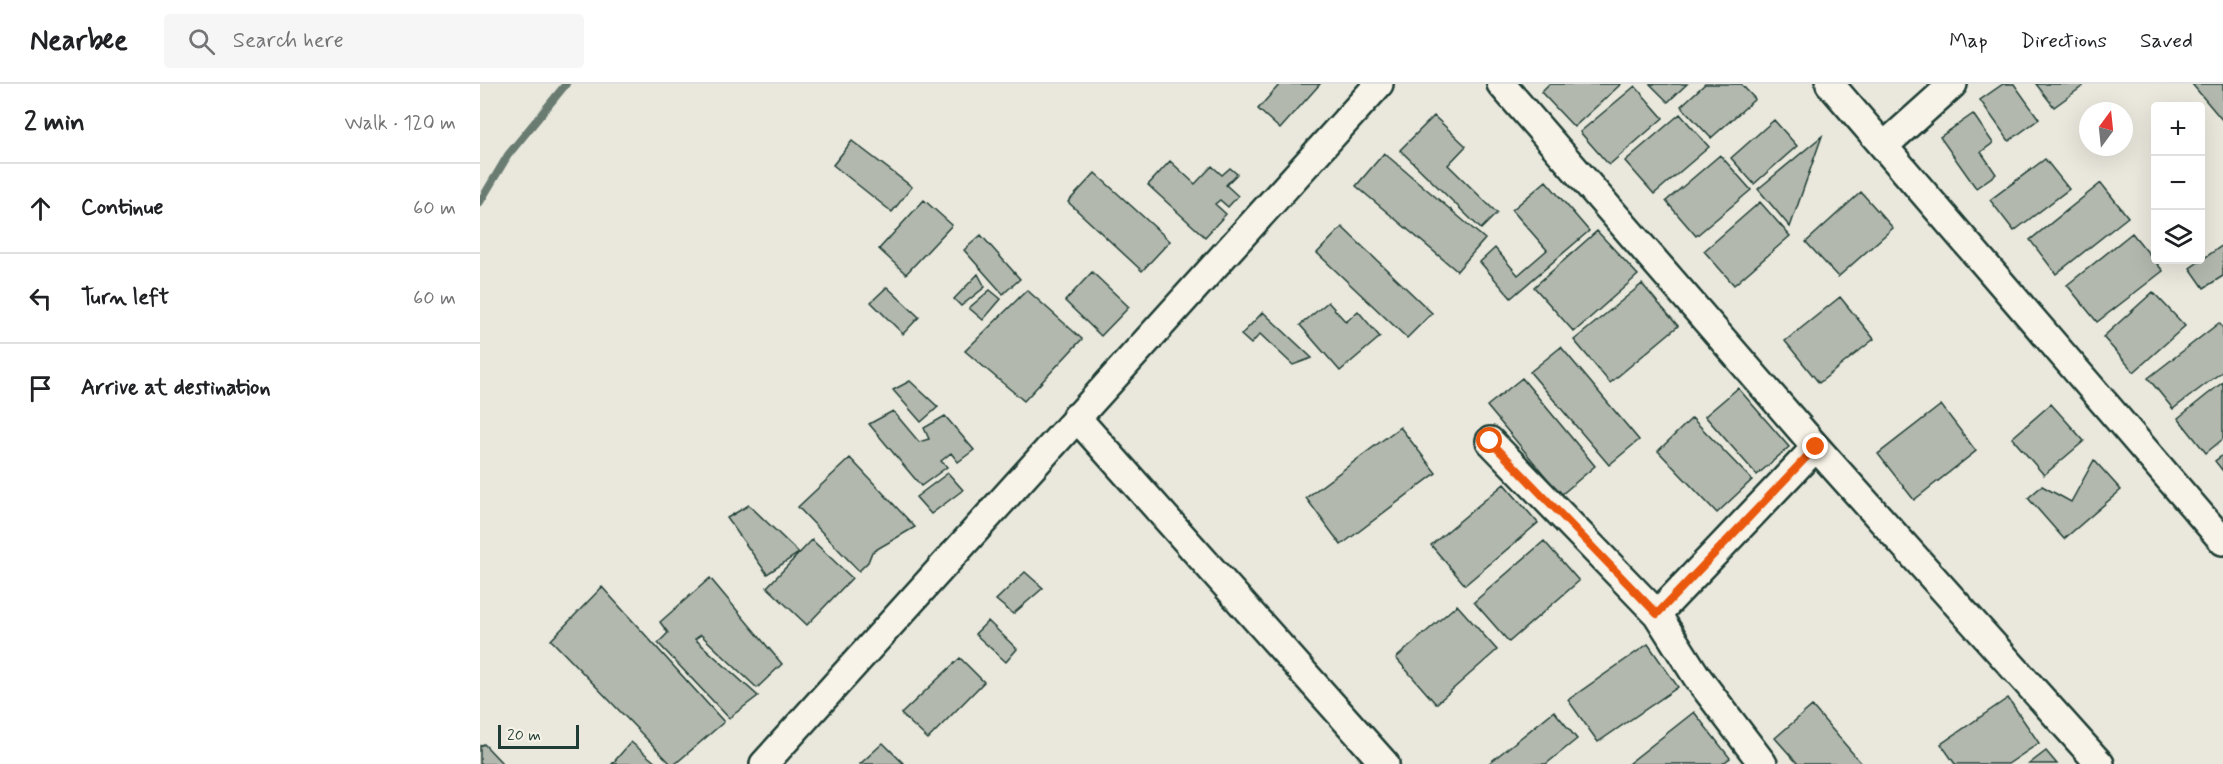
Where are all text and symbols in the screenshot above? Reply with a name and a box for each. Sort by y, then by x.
search box [164,14,584,68]
text: Nearbee [30,23,128,60]
icon: search [185,25,218,58]
text: Search here [233,27,344,55]
text: Map [1949,27,1988,55]
text: Directions [2021,27,2107,55]
text: Saved [2140,27,2193,55]
north arrow [2079,102,2133,156]
map controls [2151,102,2205,264]
button: + [2151,102,2205,156]
text: 2 min [24,106,85,140]
text: Walk · 120 m [345,110,456,137]
button: − [2151,156,2205,210]
icon: ahead [24,192,57,225]
text: Continue [81,194,163,222]
text: 60 m [413,195,456,222]
button: layers [2151,210,2205,264]
icon: left [24,282,57,315]
text: Turn left [81,284,169,312]
text: 60 m [413,285,456,312]
icon: arrive [24,372,57,405]
text: Arrive at destination [81,374,271,402]
route start [1476,427,1502,453]
route end [1802,433,1828,459]
scale bar [498,722,579,750]
text: 20 m [507,725,541,746]

